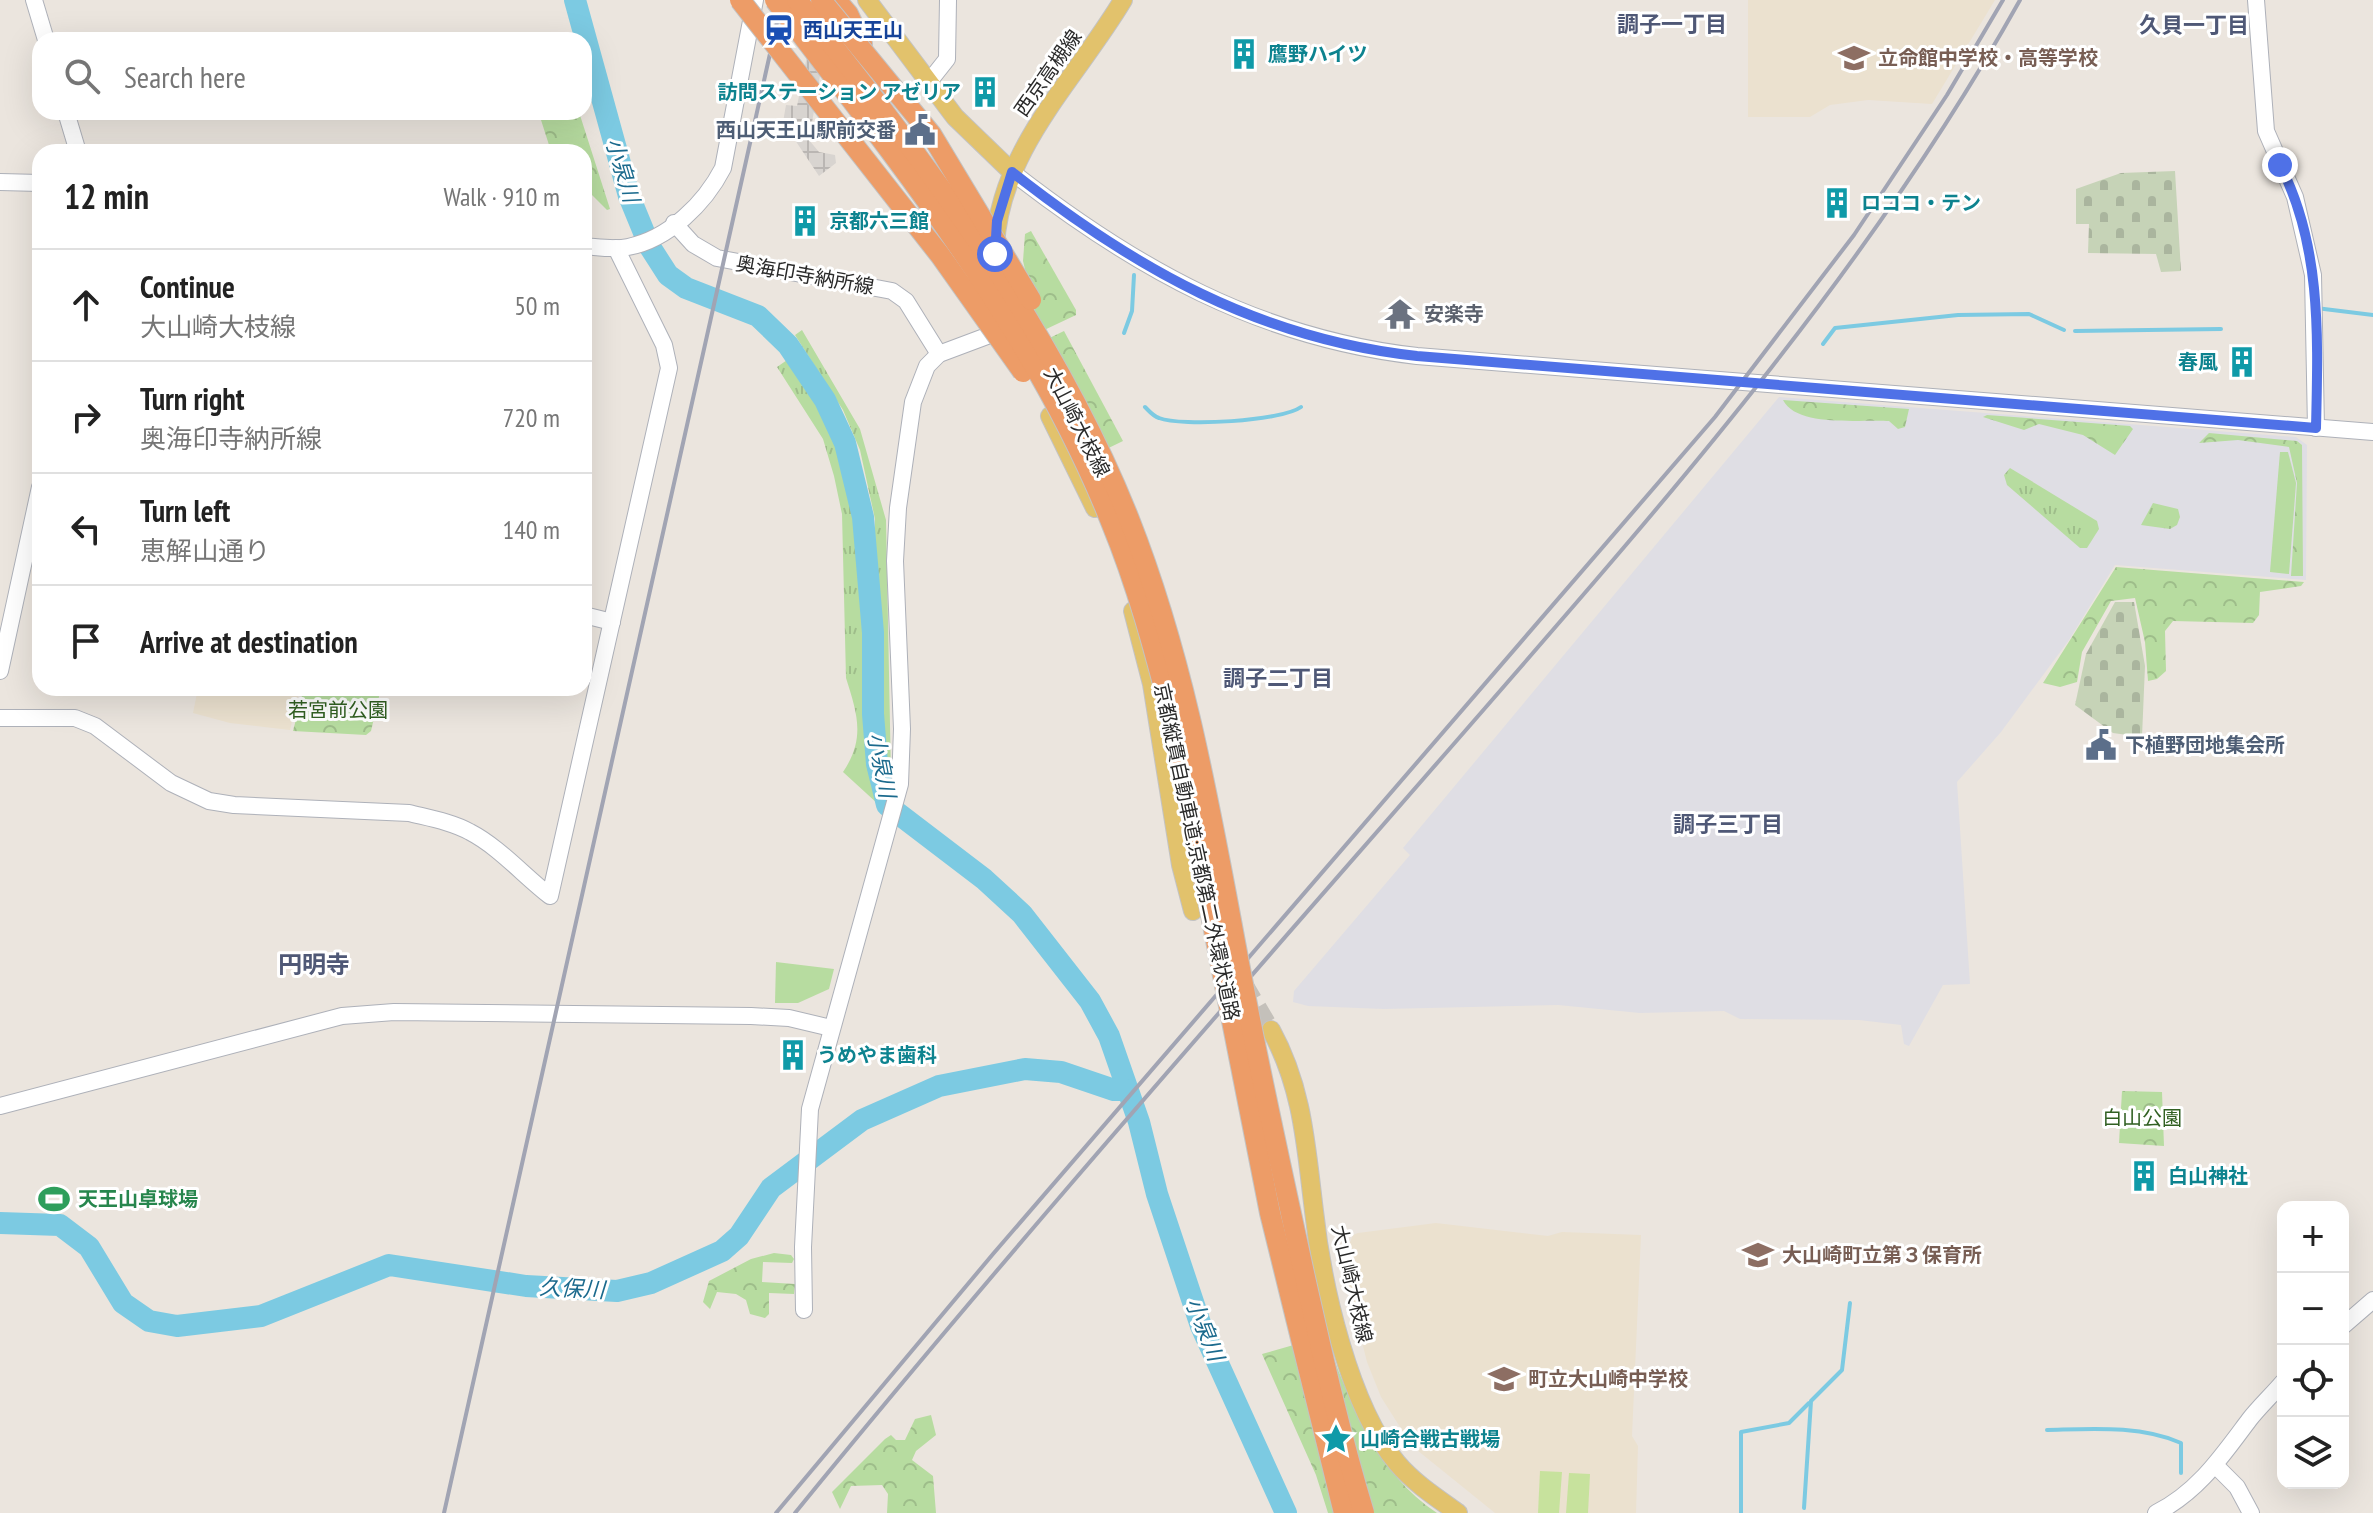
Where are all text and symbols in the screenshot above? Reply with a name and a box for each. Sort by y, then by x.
district label: 調子一丁目 [1617,10,1727,38]
district label: 久貝一丁目 [2139,11,2249,39]
station icon: 西山天王山 [762,13,796,47]
place label: 西山天王山 [803,17,903,43]
street label: 西京高槻線 [1009,25,1087,121]
search box [32,32,592,120]
building icon: 鷹野ハイツ [1227,37,1261,71]
place label: 鷹野ハイツ [1268,41,1368,67]
school or university icon: 立命館中学校・高等学校 [1837,41,1871,75]
place label: 立命館中学校・高等学校 [1878,45,2098,71]
icon: search [60,54,104,98]
text: Search here [124,57,246,96]
building icon: 訪問ステーション アゼリア [968,75,1002,109]
place label: 訪問ステーション アゼリア [718,79,961,105]
public building icon: 西山天王山駅前交番 [903,113,937,147]
place label: 西山天王山駅前交番 [716,117,896,143]
water label: 小泉川 [600,134,647,208]
route end [2262,147,2298,183]
text: 12 min [64,174,149,218]
text: Walk · 910 m [443,180,560,213]
building icon: ロココ・テン [1820,186,1854,220]
place label: ロココ・テン [1861,190,1981,216]
building icon: 京都六三館 [788,204,822,238]
place label: 京都六三館 [829,208,929,234]
route start [977,236,1013,272]
street label: 奥海印寺納所線 [734,250,876,300]
text: Continue [140,267,235,306]
icon: ahead [64,283,108,327]
text: 50 m [514,289,560,322]
temple icon: 安楽寺 [1383,297,1417,331]
place label: 安楽寺 [1424,301,1484,327]
text: 大山崎大枝線 [140,310,296,343]
building icon: 春風 [2225,345,2259,379]
place label: 春風 [2178,349,2218,375]
street label: 大山崎大枝線 [1038,363,1116,481]
text: Turn right [140,379,244,418]
icon: right [64,395,108,439]
text: 720 m [502,401,560,434]
text: 奥海印寺納所線 [140,422,322,455]
text: Turn left [140,491,230,530]
icon: left [64,507,108,551]
text: 140 m [502,513,560,546]
text: 恵解山通り [140,534,270,567]
icon: arrive [64,619,108,663]
text: Arrive at destination [140,622,358,661]
district label: 調子二丁目 [1223,664,1333,692]
street label: 京都縦貫自動車道;京都第二外環状道路 [1148,681,1246,1023]
park label: 若宮前公園 [288,697,388,723]
public building icon: 下植野団地集会所 [2084,728,2118,762]
water label: 小泉川 [862,730,902,802]
place label: 下植野団地集会所 [2125,732,2285,758]
district label: 調子三丁目 [1673,810,1783,838]
district label: 円明寺 [278,949,350,980]
building icon: うめやま歯科 [776,1038,810,1072]
place label: うめやま歯科 [817,1042,937,1068]
park label: 白山公園 [2102,1105,2182,1131]
building icon: 白山神社 [2127,1159,2161,1193]
place label: 白山神社 [2168,1163,2248,1189]
sports icon: 天王山卓球場 [37,1182,71,1216]
place label: 天王山卓球場 [78,1186,198,1212]
map controls [2277,1201,2349,1489]
button: + [2277,1201,2349,1273]
street label: 大山崎大枝線 [1326,1223,1378,1345]
school or university icon: 大山崎町立第３保育所 [1741,1238,1775,1272]
place label: 大山崎町立第３保育所 [1782,1242,1982,1268]
water label: 久保川 [538,1272,608,1304]
button: − [2277,1273,2349,1345]
water label: 小泉川 [1180,1293,1231,1367]
button: locate [2277,1345,2349,1417]
school or university icon: 町立大山崎中学校 [1487,1362,1521,1396]
place label: 町立大山崎中学校 [1528,1366,1688,1392]
button: layers [2277,1417,2349,1489]
place icon: 山崎合戦古戦場 [1319,1422,1353,1456]
place label: 山崎合戦古戦場 [1360,1426,1500,1452]

